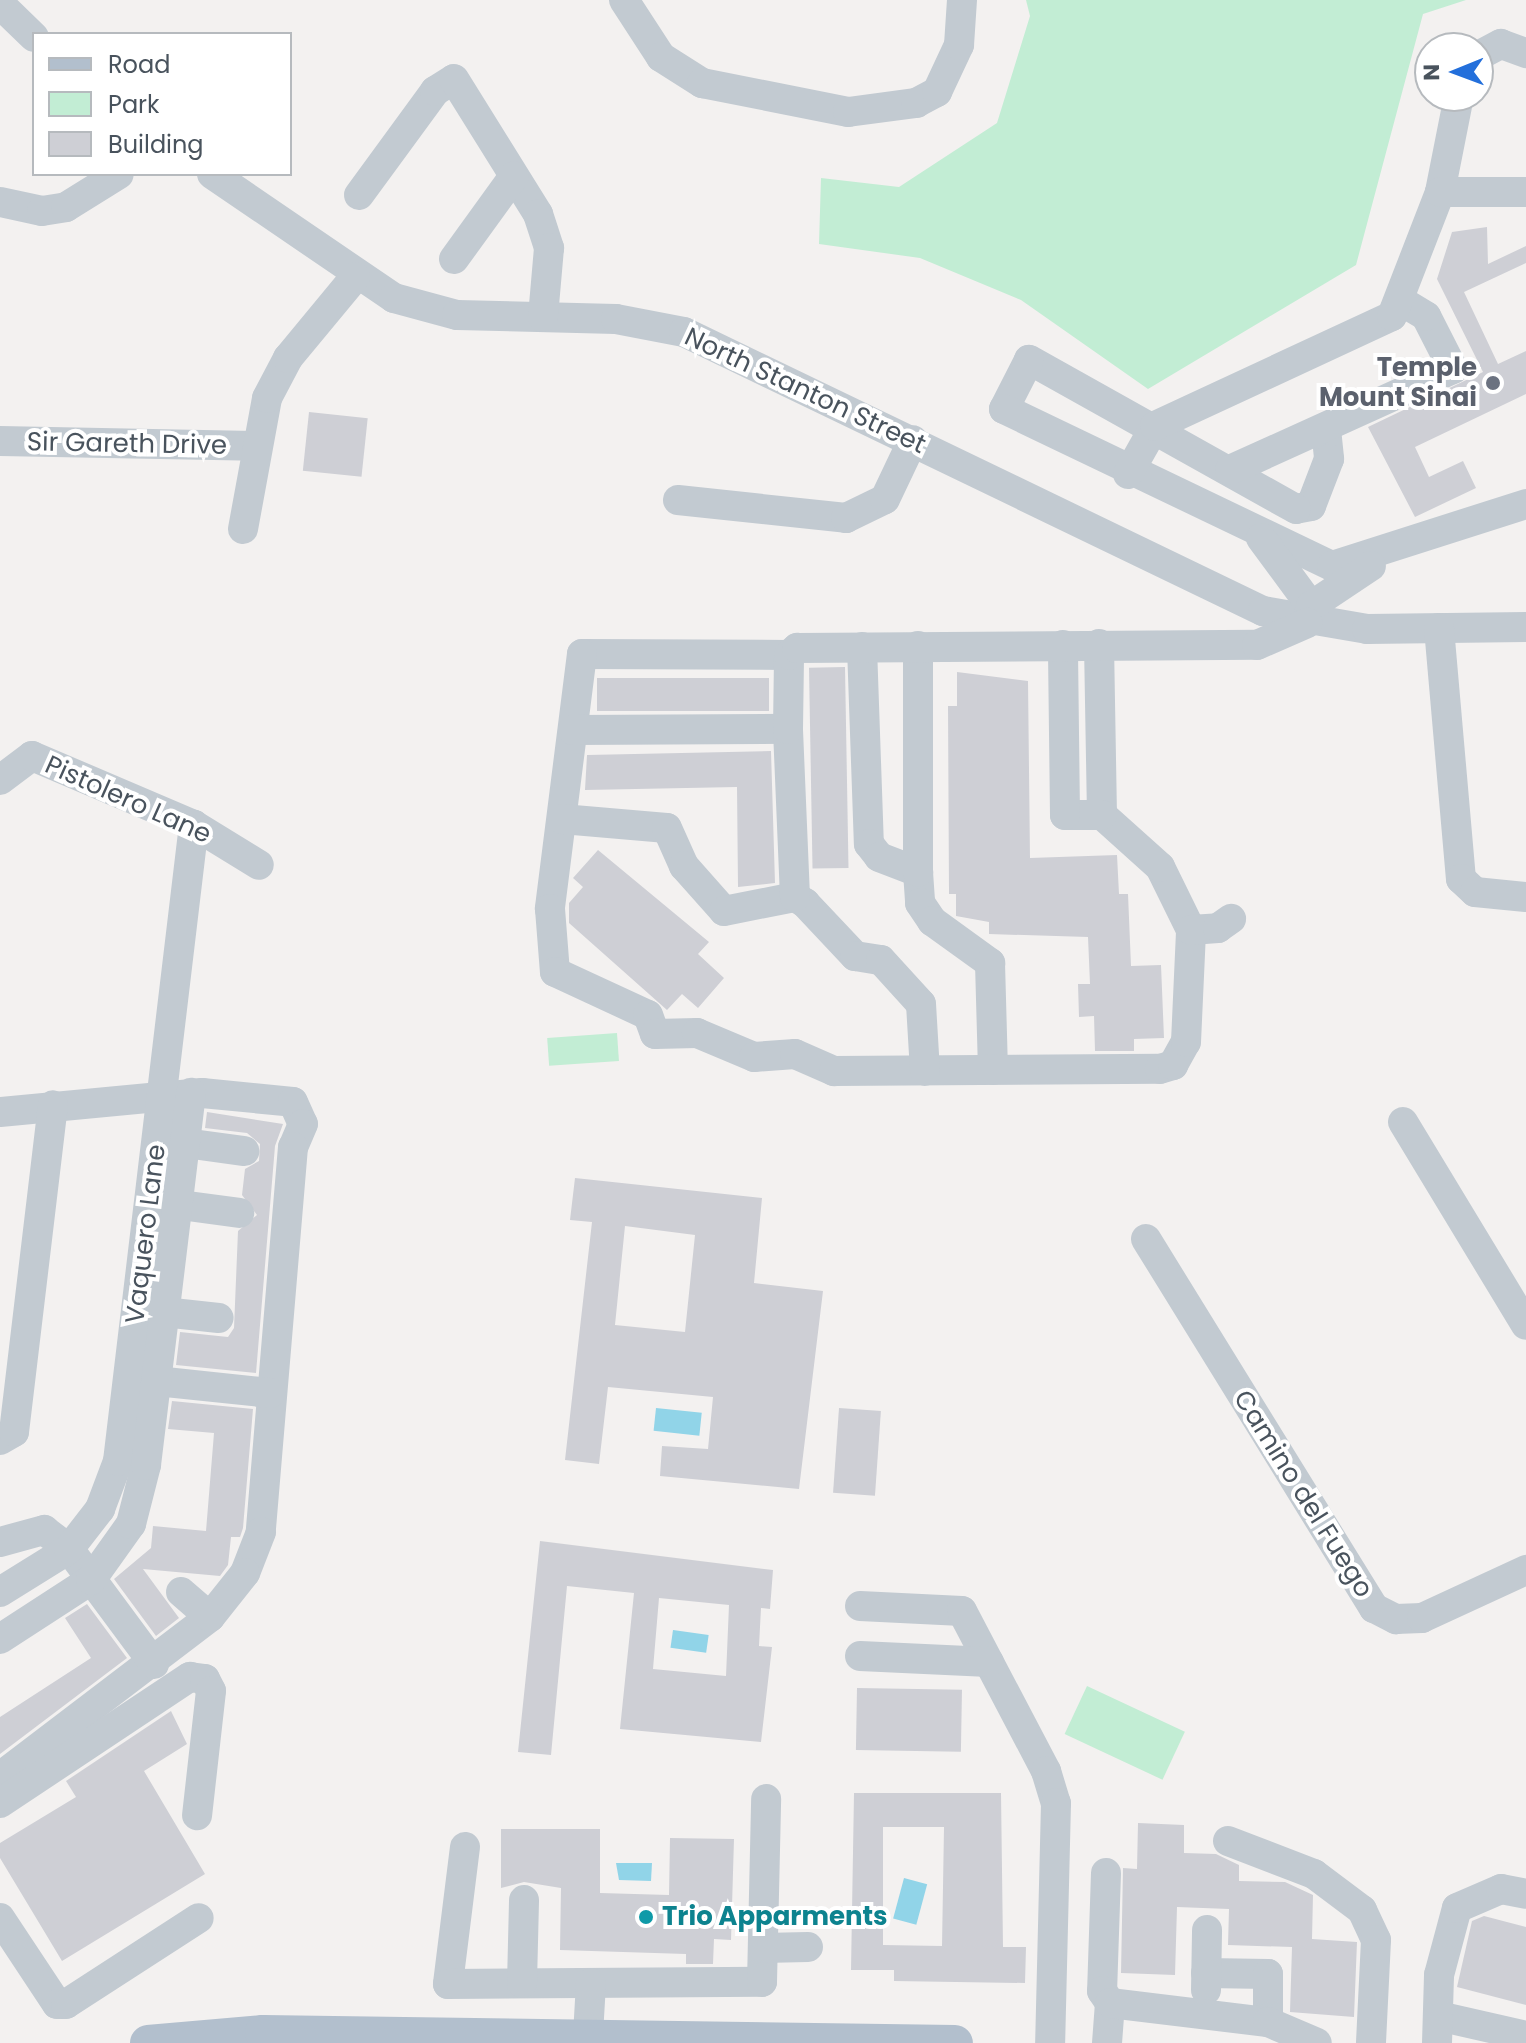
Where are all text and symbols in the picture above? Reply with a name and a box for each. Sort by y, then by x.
legend [32,32,292,176]
north arrow [1414,32,1494,112]
text: Road [108,48,170,81]
text: N [1416,64,1447,81]
text: Park [108,88,159,121]
text: Building [108,128,204,161]
street label: North Stanton Street [679,321,931,461]
place label: Temple Mount Sinai [1319,352,1477,414]
marker: Temple Mount Sinai [1484,374,1502,392]
street label: Sir Gareth Drive [27,427,227,461]
street label: Pistolero Lane [40,749,216,851]
street label: Vaquero Lane [120,1143,172,1325]
street label: Camino del Fuego [1227,1385,1379,1603]
place label: Trio Apparments [662,1901,888,1933]
marker: Trio Apparments [637,1908,655,1926]

